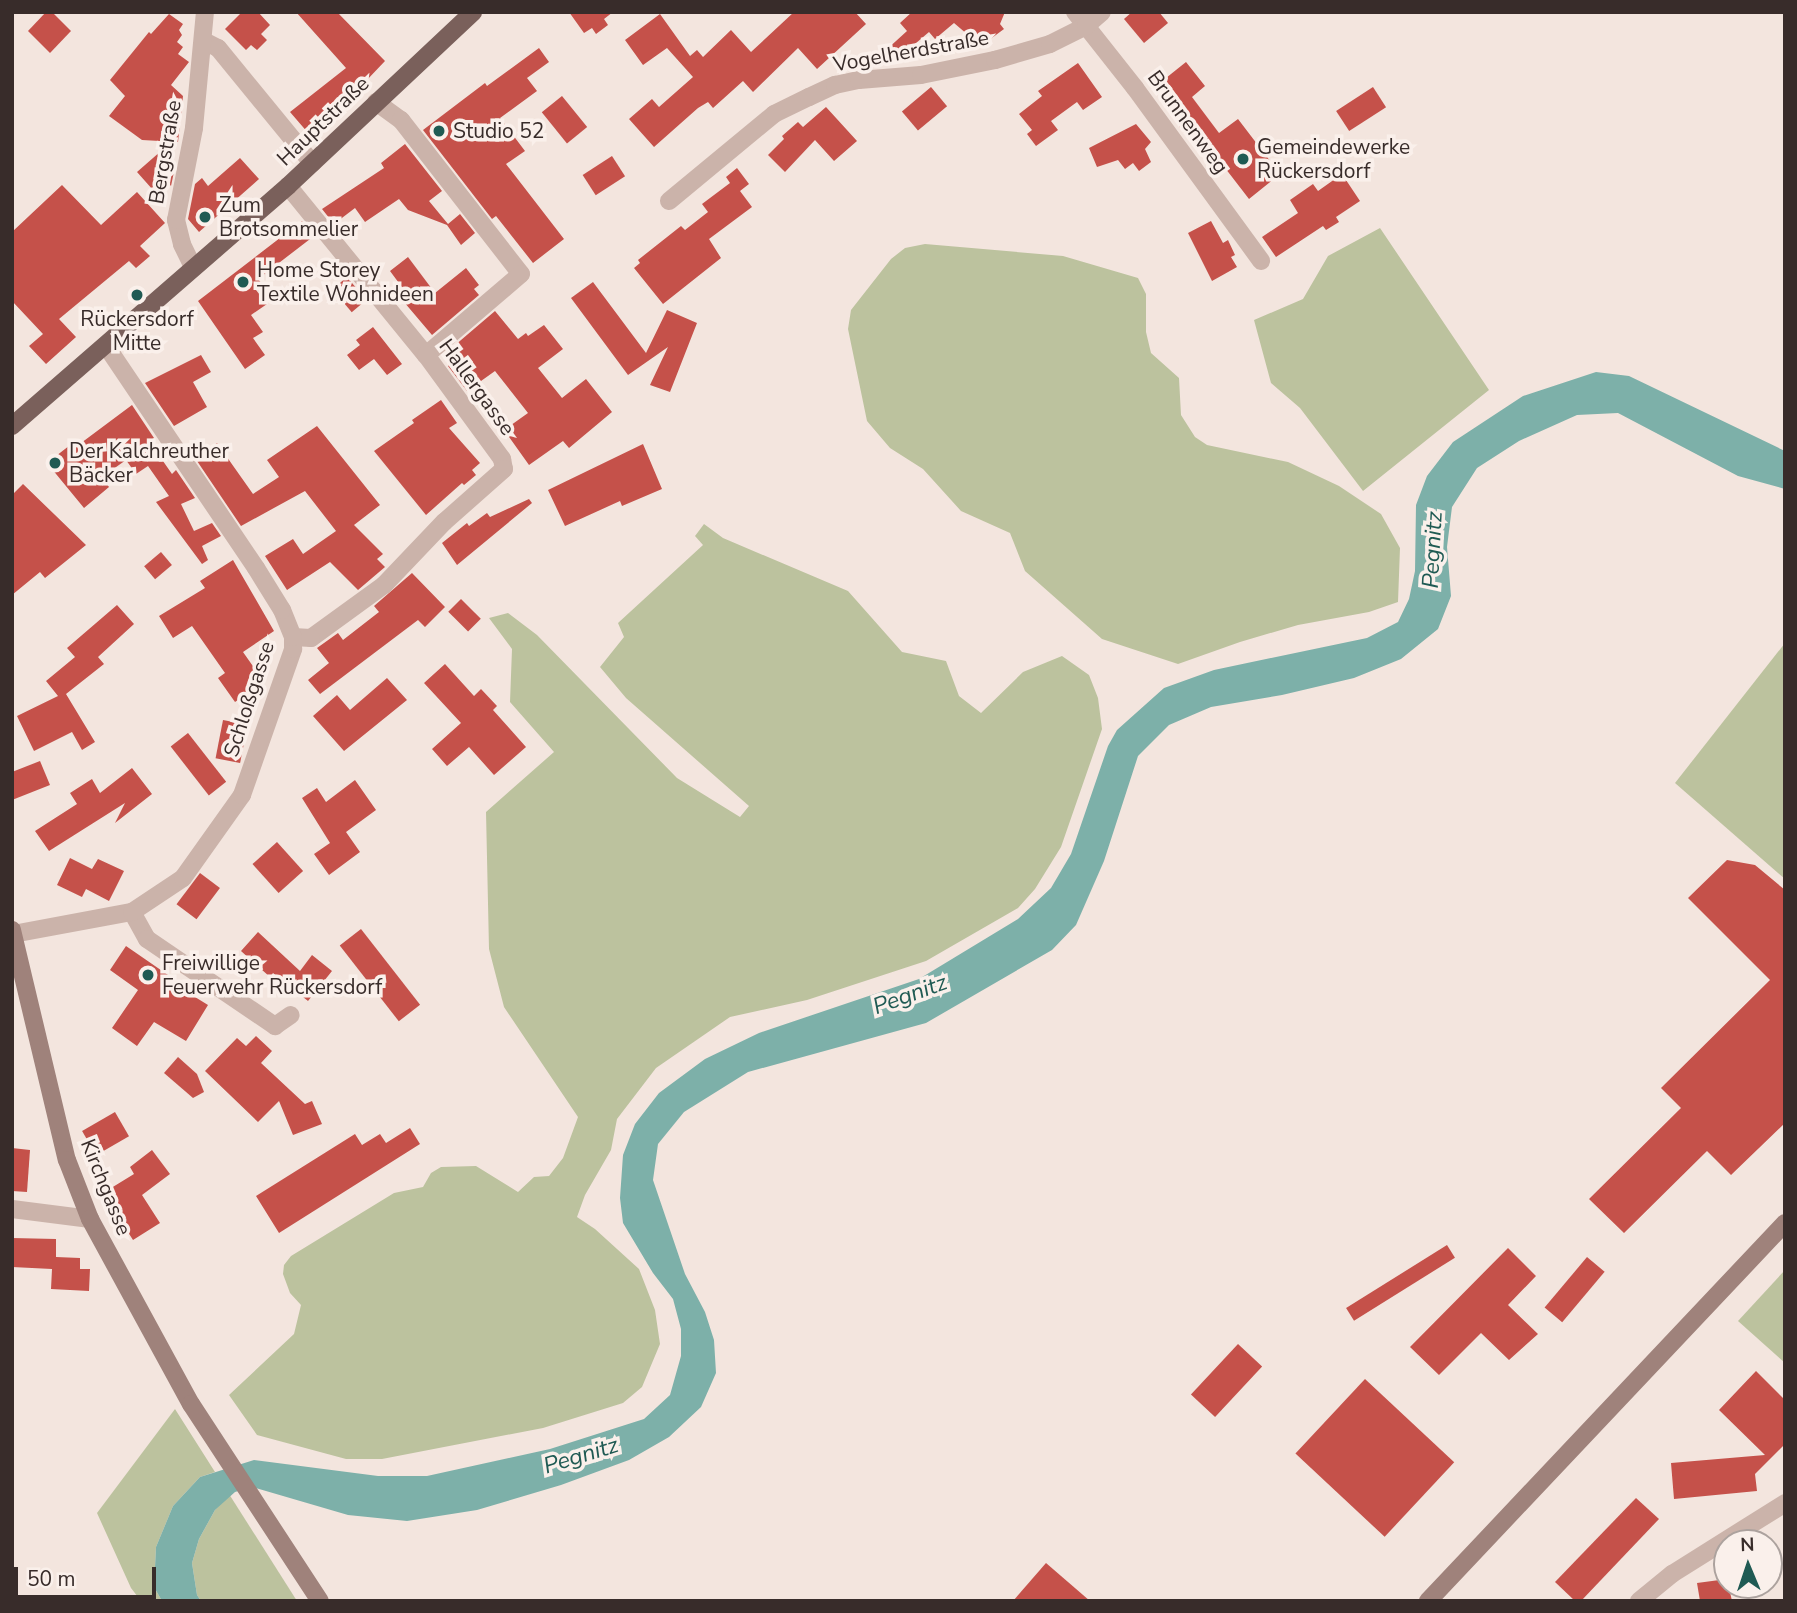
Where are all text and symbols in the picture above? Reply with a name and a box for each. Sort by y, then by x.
street label: Vogelherdstraße [831,25,991,77]
street label: Brunnenweg [1142,66,1234,178]
street label: Hauptstraße [272,71,374,171]
street label: Bergstraße [143,98,187,206]
place label: Studio 52 [453,118,544,144]
marker: Studio 52 [431,123,447,139]
place label: Gemeindewerke Rückersdorf [1257,134,1410,184]
marker: Gemeindewerke Rückersdorf [1235,151,1251,167]
place label: Zum Brotsommelier [219,192,358,242]
marker: Zum Brotsommelier [197,209,213,225]
place label: Home Storey Textile Wohnideen [257,257,434,307]
marker: Home Storey Textile Wohnideen [235,274,251,290]
marker: Rückersdorf Mitte [129,287,145,303]
place label: Rückersdorf Mitte [80,306,194,356]
street label: Hallergasse [434,334,520,440]
place label: Der Kalchreuther Bäcker [69,438,229,488]
marker: Der Kalchreuther Bäcker [47,455,63,471]
water label: Pegnitz [1417,511,1449,589]
street label: Schloßgasse [218,638,280,760]
place label: Freiwillige Feuerwehr Rückersdorf [162,950,382,1000]
marker: Freiwillige Feuerwehr Rückersdorf [140,967,156,983]
water label: Pegnitz [869,969,951,1021]
street label: Kirchgasse [75,1135,137,1239]
water label: Pegnitz [540,1432,622,1480]
north arrow [1713,1529,1783,1599]
text: N [1740,1532,1755,1558]
scale bar [18,1554,159,1598]
text: 50 m [27,1565,76,1593]

